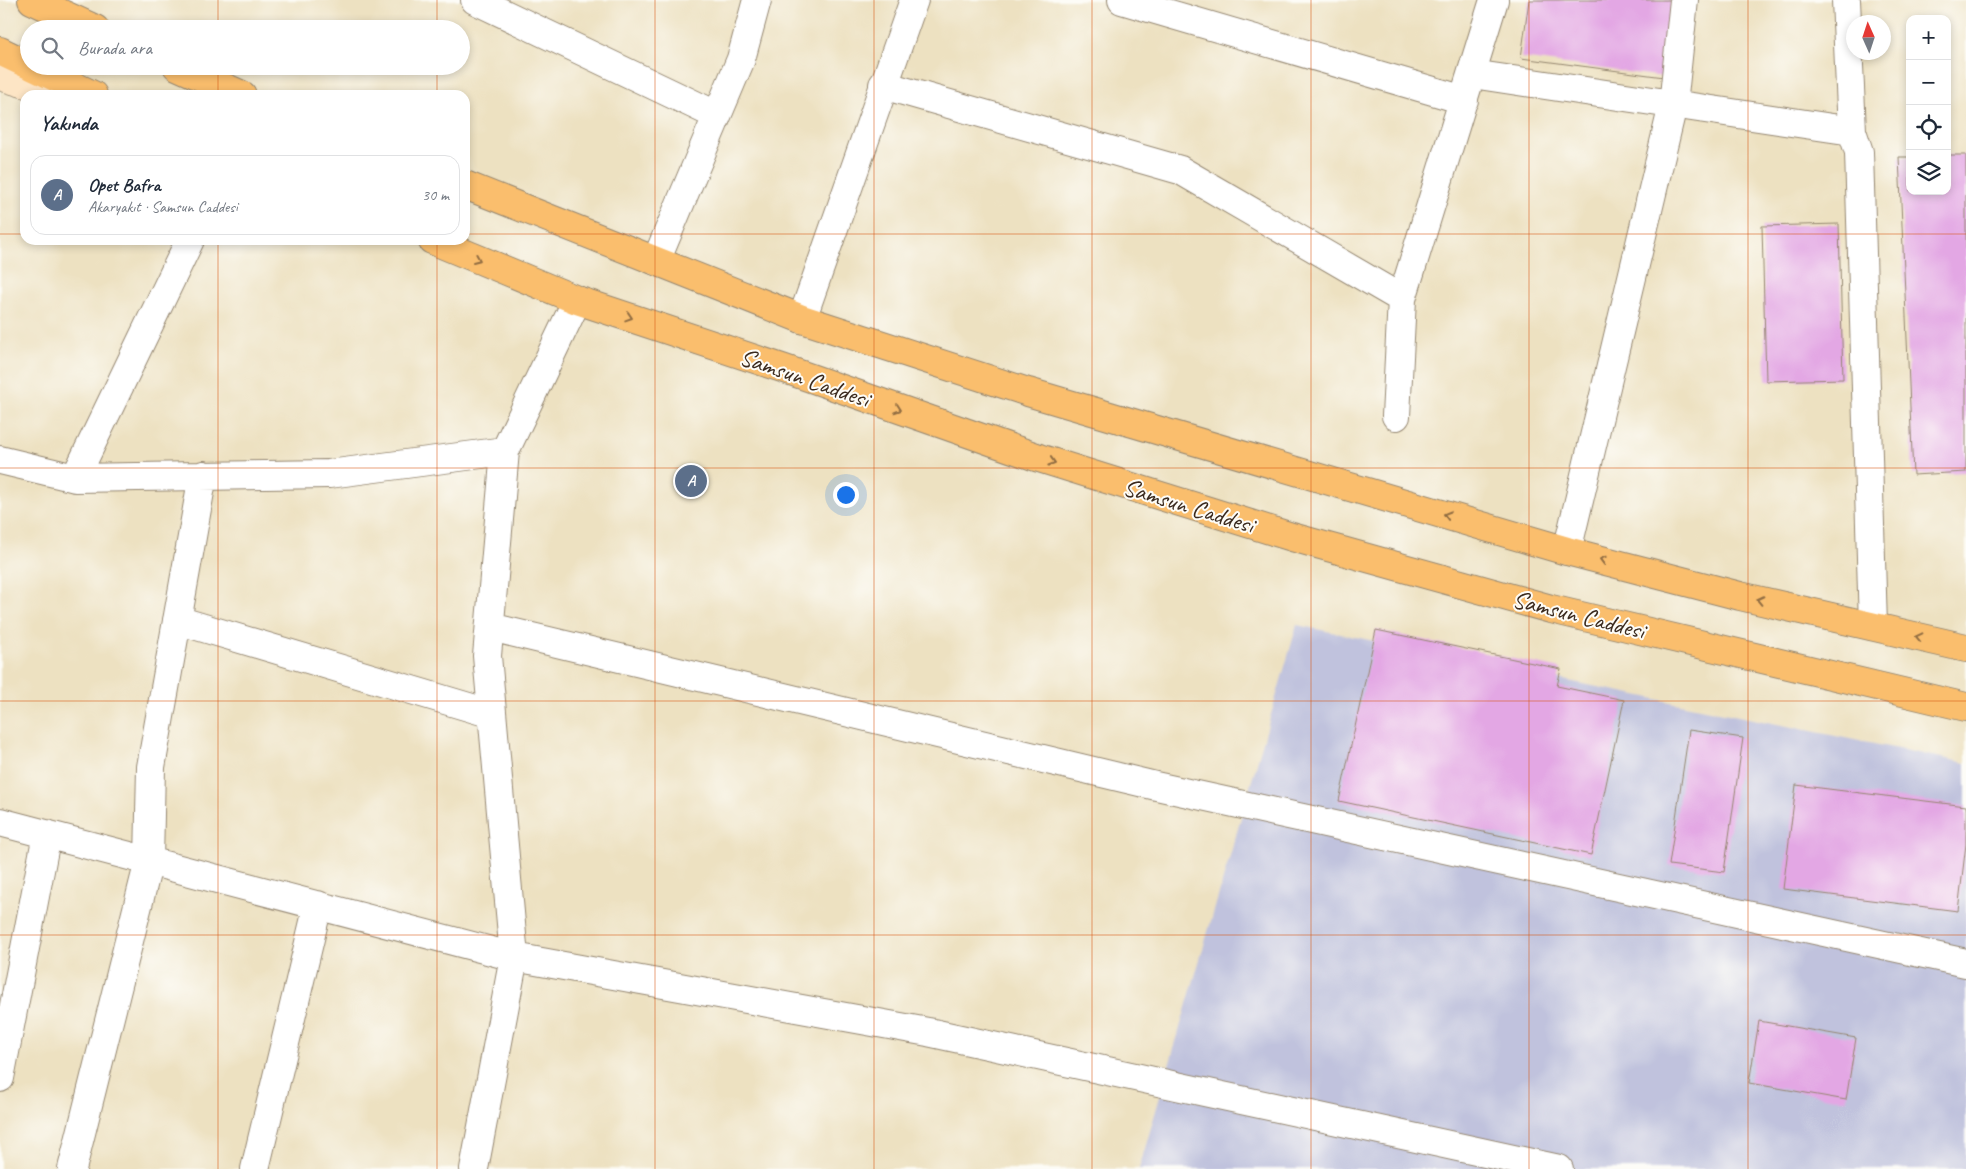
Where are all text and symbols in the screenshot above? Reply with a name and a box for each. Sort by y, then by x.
north arrow [1846,15,1891,60]
map controls [1906,15,1951,195]
button: + [1906,15,1951,60]
search box [20,20,470,75]
icon: search [38,34,66,62]
text: Burada ara [78,36,152,60]
button: − [1906,60,1951,105]
button: locate [1906,105,1951,150]
text: Yakında [40,110,98,136]
button: layers [1906,150,1951,195]
text: Opet Bafra [88,173,160,197]
text: A [53,185,61,205]
text: 30 m [422,185,449,205]
text: Akaryakıt · Samsun Caddesi [88,197,238,217]
one-way arrow [472,252,481,263]
one-way arrow [624,312,632,322]
street label: Samsun Caddesi [736,341,877,416]
one-way arrow [894,403,902,413]
one-way arrow [1047,456,1056,466]
pin: A [675,462,707,500]
street label: Samsun Caddesi [1120,471,1261,542]
your location [833,482,859,508]
one-way arrow [1443,510,1451,520]
one-way arrow [1598,555,1607,566]
street label: Samsun Caddesi [1509,583,1651,648]
one-way arrow [1756,595,1765,606]
one-way arrow [1914,632,1923,643]

